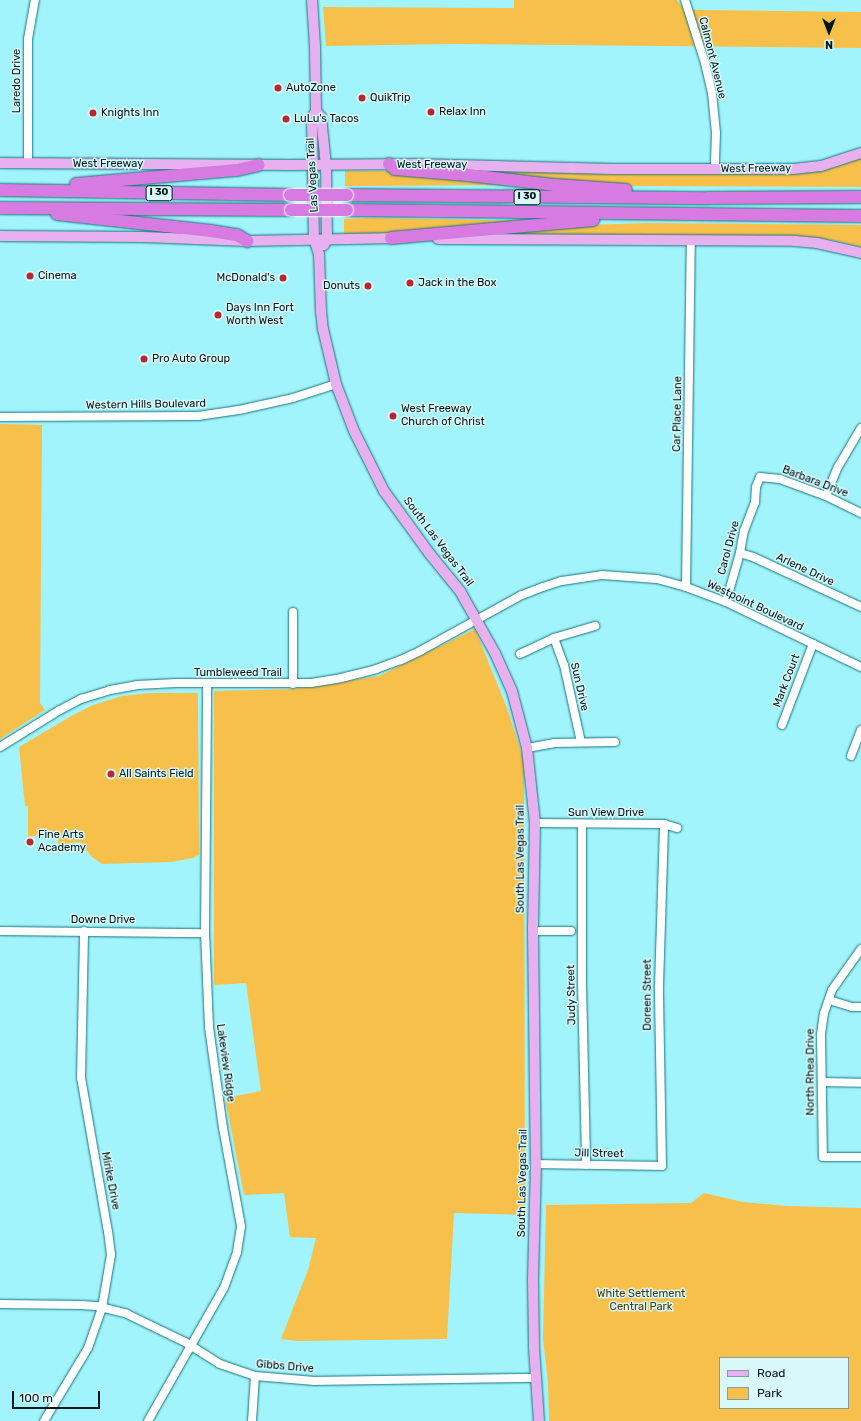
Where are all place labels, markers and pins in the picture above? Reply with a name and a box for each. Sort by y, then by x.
place label: AutoZone [286,81,336,95]
marker: AutoZone [273,83,283,93]
place label: QuikTrip [370,91,410,105]
marker: QuikTrip [357,93,367,103]
place label: Relax Inn [439,105,486,119]
place label: Knights Inn [101,106,159,120]
marker: Relax Inn [426,107,436,117]
marker: Knights Inn [88,108,98,118]
place label: LuLu's Tacos [294,112,359,126]
marker: LuLu's Tacos [281,114,291,124]
place label: Cinema [38,269,77,283]
marker: Cinema [25,271,35,281]
place label: McDonald's [217,271,275,285]
marker: McDonald's [278,273,288,283]
place label: Jack in the Box [418,276,497,290]
marker: Jack in the Box [405,278,415,288]
place label: Donuts [323,279,360,293]
marker: Donuts [363,281,373,291]
place label: Days Inn Fort Worth West [226,302,294,328]
marker: Days Inn Fort Worth West [213,310,223,320]
place label: Pro Auto Group [152,352,230,366]
marker: Pro Auto Group [139,354,149,364]
place label: West Freeway Church of Christ [401,403,485,429]
marker: West Freeway Church of Christ [388,411,398,421]
place label: All Saints Field [119,767,194,781]
marker: All Saints Field [106,769,116,779]
place label: Fine Arts Academy [38,829,86,855]
marker: Fine Arts Academy [25,837,35,847]

